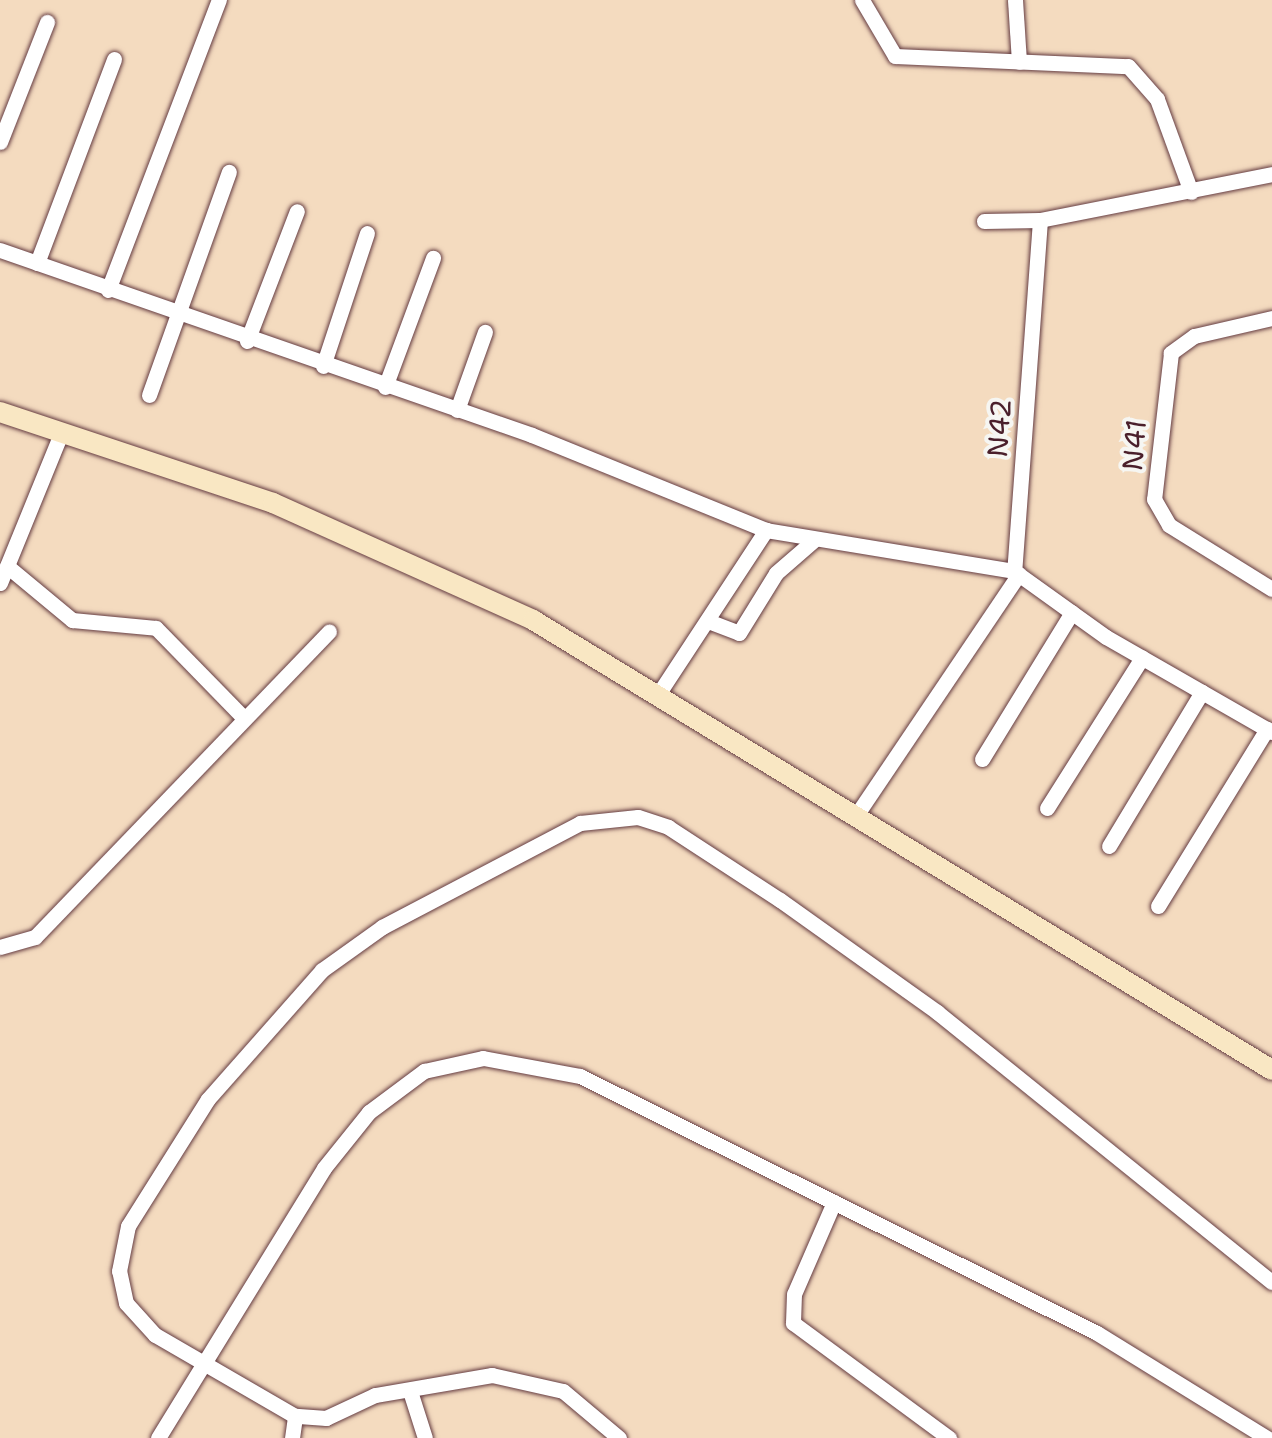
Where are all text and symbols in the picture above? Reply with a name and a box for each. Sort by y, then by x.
street label: N42 [980,398,1018,458]
street label: N41 [1115,418,1153,472]

